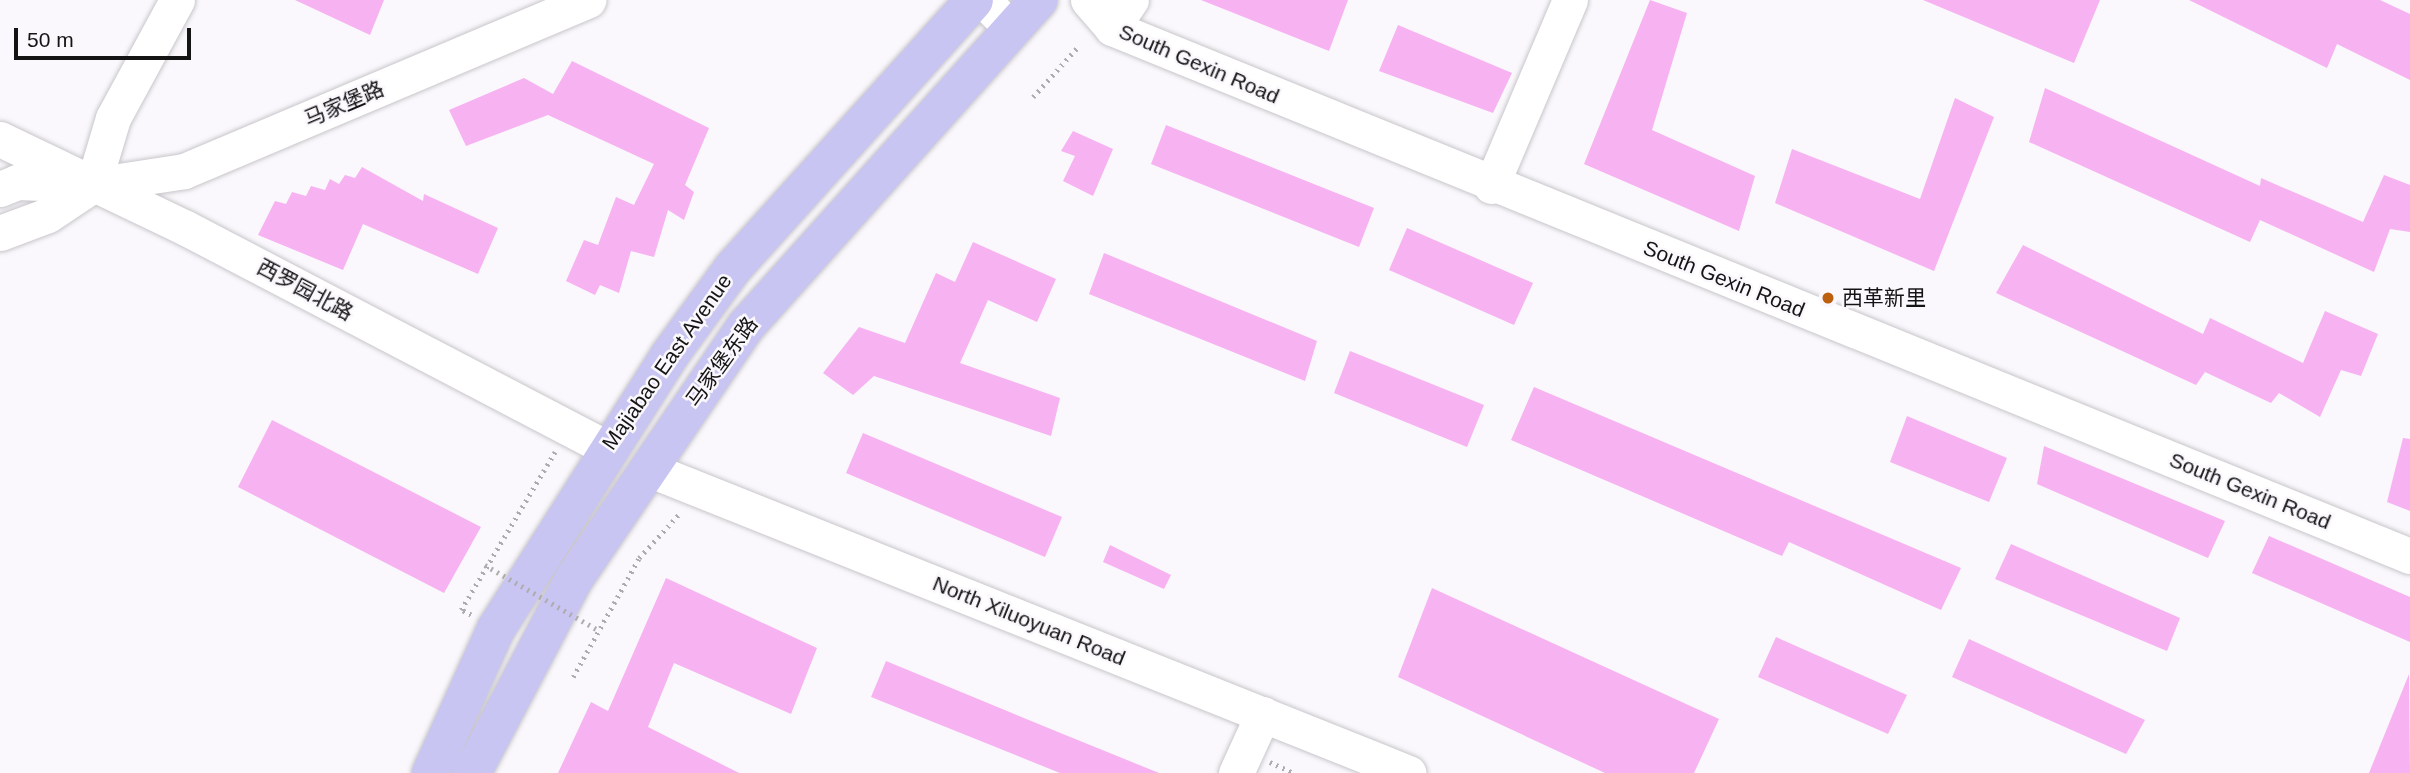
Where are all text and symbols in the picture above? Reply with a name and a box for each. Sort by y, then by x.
scale bar [18,14,194,58]
street label: South Gexin Road [1115,19,1283,109]
text: 50 m [27,28,74,51]
street label: 马家堡路 [300,76,388,132]
street label: South Gexin Road [1640,235,1808,323]
street label: 西罗园北路 [253,254,357,326]
street label: Majiabao East Avenue [597,269,737,455]
place label: 西革新里 [1842,285,1926,311]
marker: 西革新里 [1820,290,1836,306]
street label: 马家堡东路 [681,312,763,412]
street label: South Gexin Road [2166,447,2334,535]
street label: North Xiluoyuan Road [929,571,1129,671]

